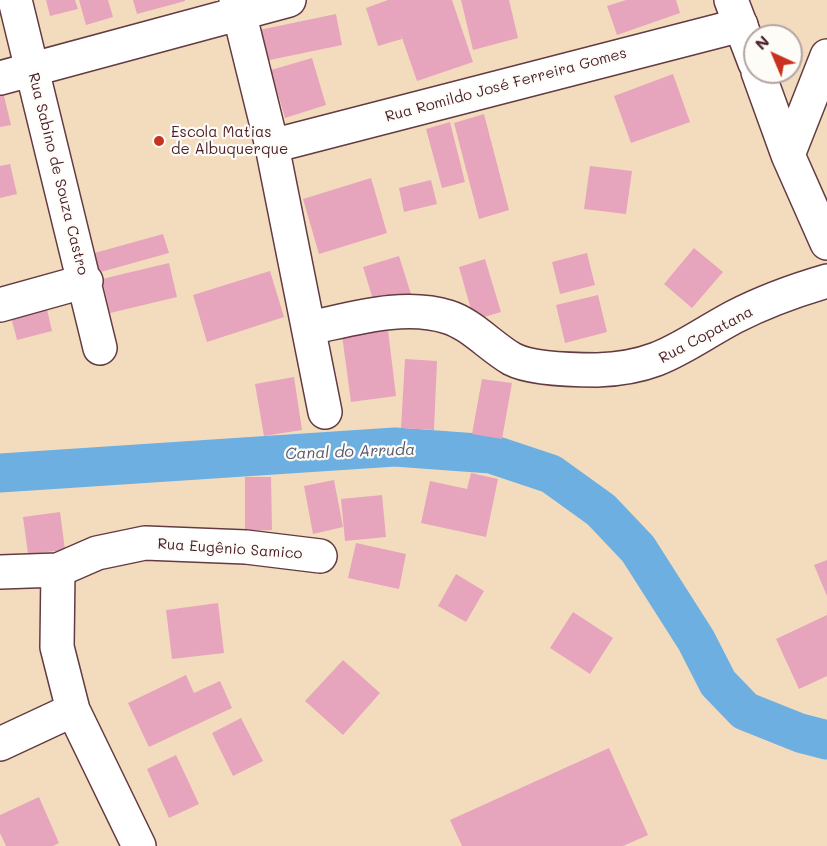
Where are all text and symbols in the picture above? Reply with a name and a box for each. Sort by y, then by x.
north arrow [743,24,803,84]
text: N [750,30,773,54]
street label: Rua Romildo José Ferreira Gomes [383,44,629,126]
street label: Rua Sabino de Souza Castro [24,71,92,277]
place label: Escola Matias de Albuquerque [171,123,288,158]
marker: Escola Matias de Albuquerque [152,134,166,148]
street label: Rua Copatana [656,303,756,367]
water label: Canal do Arruda [285,440,415,464]
street label: Rua Eugênio Samico [157,535,303,563]

